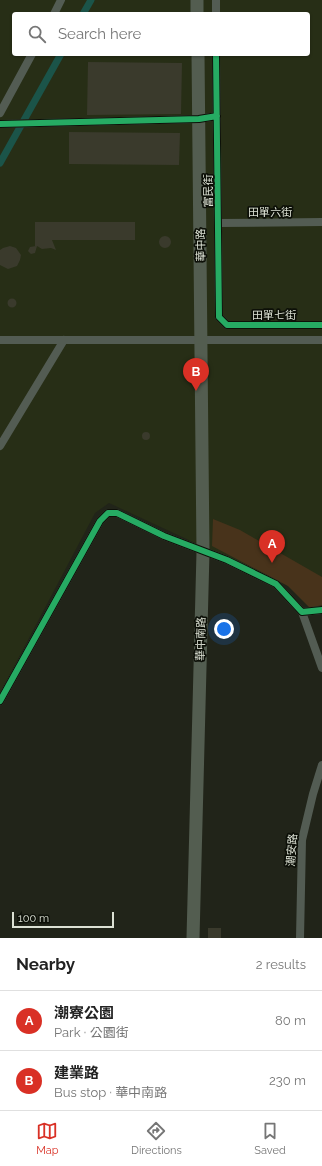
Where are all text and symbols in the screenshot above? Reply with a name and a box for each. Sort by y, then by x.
search box [12,12,310,56]
icon: search [26,23,48,45]
text: Search here [58,25,141,43]
street label: 富民街 [202,175,215,208]
street label: 田單六街 [248,206,292,219]
street label: 華中路 [194,228,208,262]
street label: 田單七街 [252,309,296,322]
pin: B [183,358,209,391]
pin: A [259,530,285,563]
street label: 華中南路 [194,617,208,661]
your location [214,619,234,639]
street label: 潮安路 [284,833,300,867]
scale bar [12,910,114,929]
text: 100 m [18,912,49,925]
text: Nearby [16,954,75,974]
text: 2 results [256,957,306,972]
text: 潮寮公園 [54,1004,114,1022]
text: A [25,1013,33,1028]
text: 80 m [275,1013,306,1028]
text: Park · 公園街 [54,1025,129,1040]
text: 建業路 [54,1064,99,1082]
text: B [25,1073,33,1088]
text: 230 m [269,1073,306,1088]
text: Bus stop · 華中南路 [54,1085,167,1100]
tab: Map [36,1120,59,1157]
tab: Directions [131,1120,182,1157]
tab: Saved [254,1120,286,1157]

